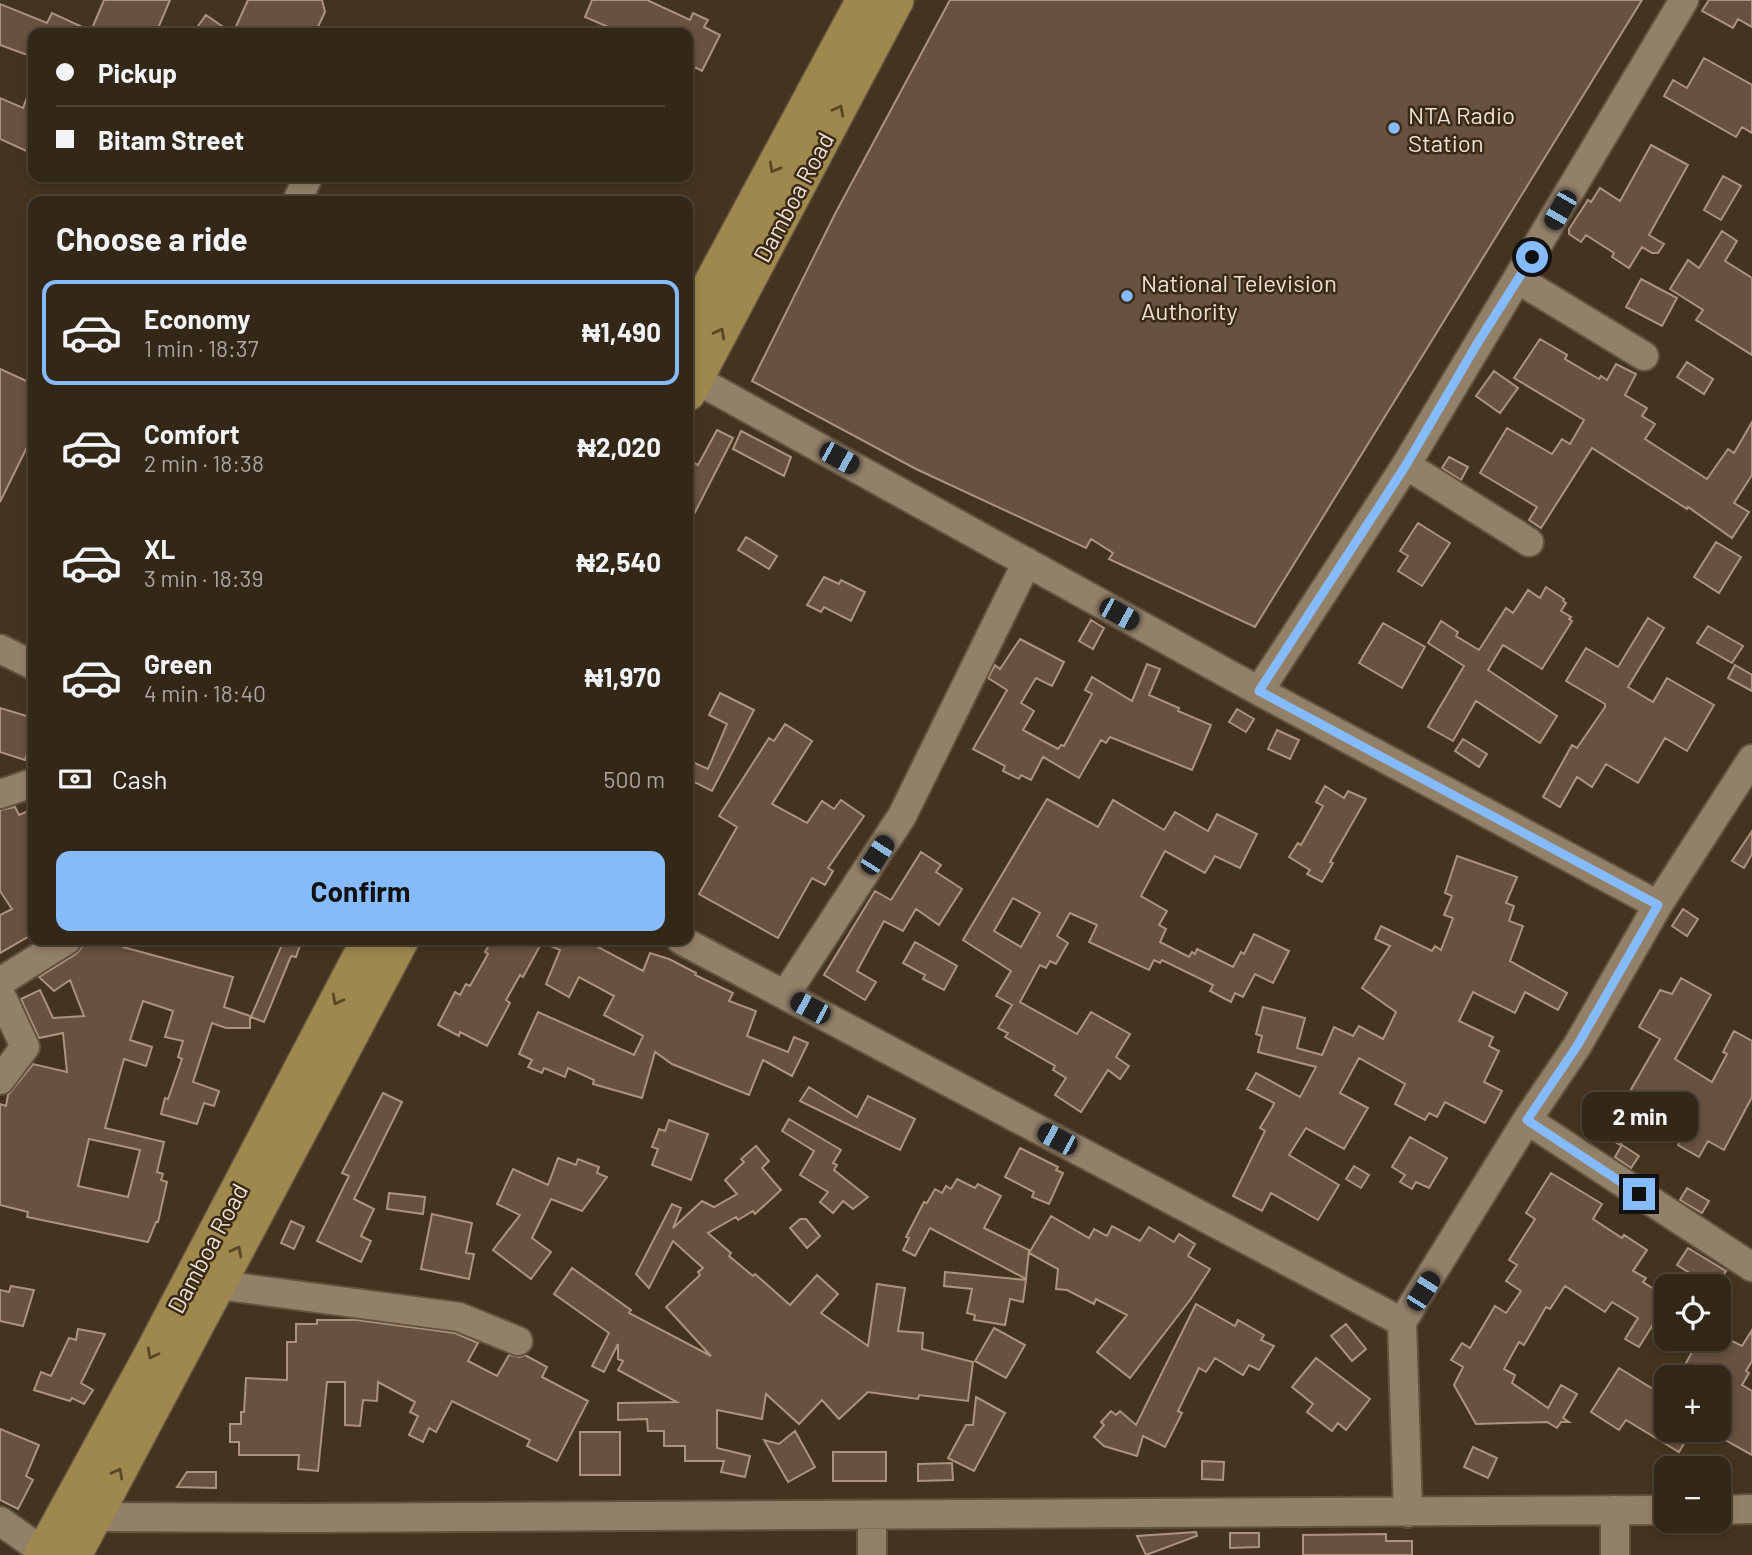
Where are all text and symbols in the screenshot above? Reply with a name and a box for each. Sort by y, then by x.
text: Pickup [98,57,177,88]
place label: NTA Radio Station [1408,100,1515,157]
one-way arrow [831,105,844,118]
marker: NTA Radio Station [1386,120,1402,136]
text: Bitam Street [98,124,244,155]
street label: Damboa Road [747,127,839,267]
one-way arrow [769,161,783,173]
car [1541,187,1580,233]
text: Choose a ride [56,219,248,257]
route start [1516,241,1548,273]
place label: National Television Authority [1141,268,1337,325]
marker: National Television Authority [1119,288,1135,304]
icon: car [60,301,123,364]
text: Economy [144,303,250,334]
text: ₦1,490 [582,316,661,347]
one-way arrow [712,327,725,340]
text: 1 min · 18:37 [144,334,259,362]
icon: car [60,416,123,479]
text: Comfort [144,418,240,449]
text: ₦2,020 [577,431,661,462]
car [816,439,863,477]
text: 2 min · 18:38 [144,449,264,477]
icon: car [60,531,123,594]
text: XL [144,533,175,564]
text: ₦2,540 [576,546,661,577]
text: 3 min · 18:39 [144,564,263,592]
car [1096,595,1143,633]
icon: car [60,646,123,709]
text: Green [144,648,212,679]
text: ₦1,970 [585,661,661,692]
text: 4 min · 18:40 [144,679,266,707]
icon: cash [56,760,94,798]
text: Cash [112,763,167,794]
text: 500 m [604,765,665,793]
car [857,832,898,878]
button: Confirm [56,851,665,931]
car [787,989,834,1027]
one-way arrow [331,993,345,1005]
callout: 2 min [1581,1092,1697,1142]
text: 2 min [1612,1102,1668,1130]
car [1034,1120,1081,1158]
street label: Damboa Road [161,1178,253,1318]
route end [1623,1178,1655,1210]
one-way arrow [229,1246,242,1258]
car [1403,1268,1444,1314]
map controls [1654,1274,1731,1533]
button: locate [1654,1274,1731,1351]
one-way arrow [147,1346,160,1359]
button: + [1654,1365,1731,1442]
button: − [1654,1456,1731,1533]
one-way arrow [110,1468,124,1481]

